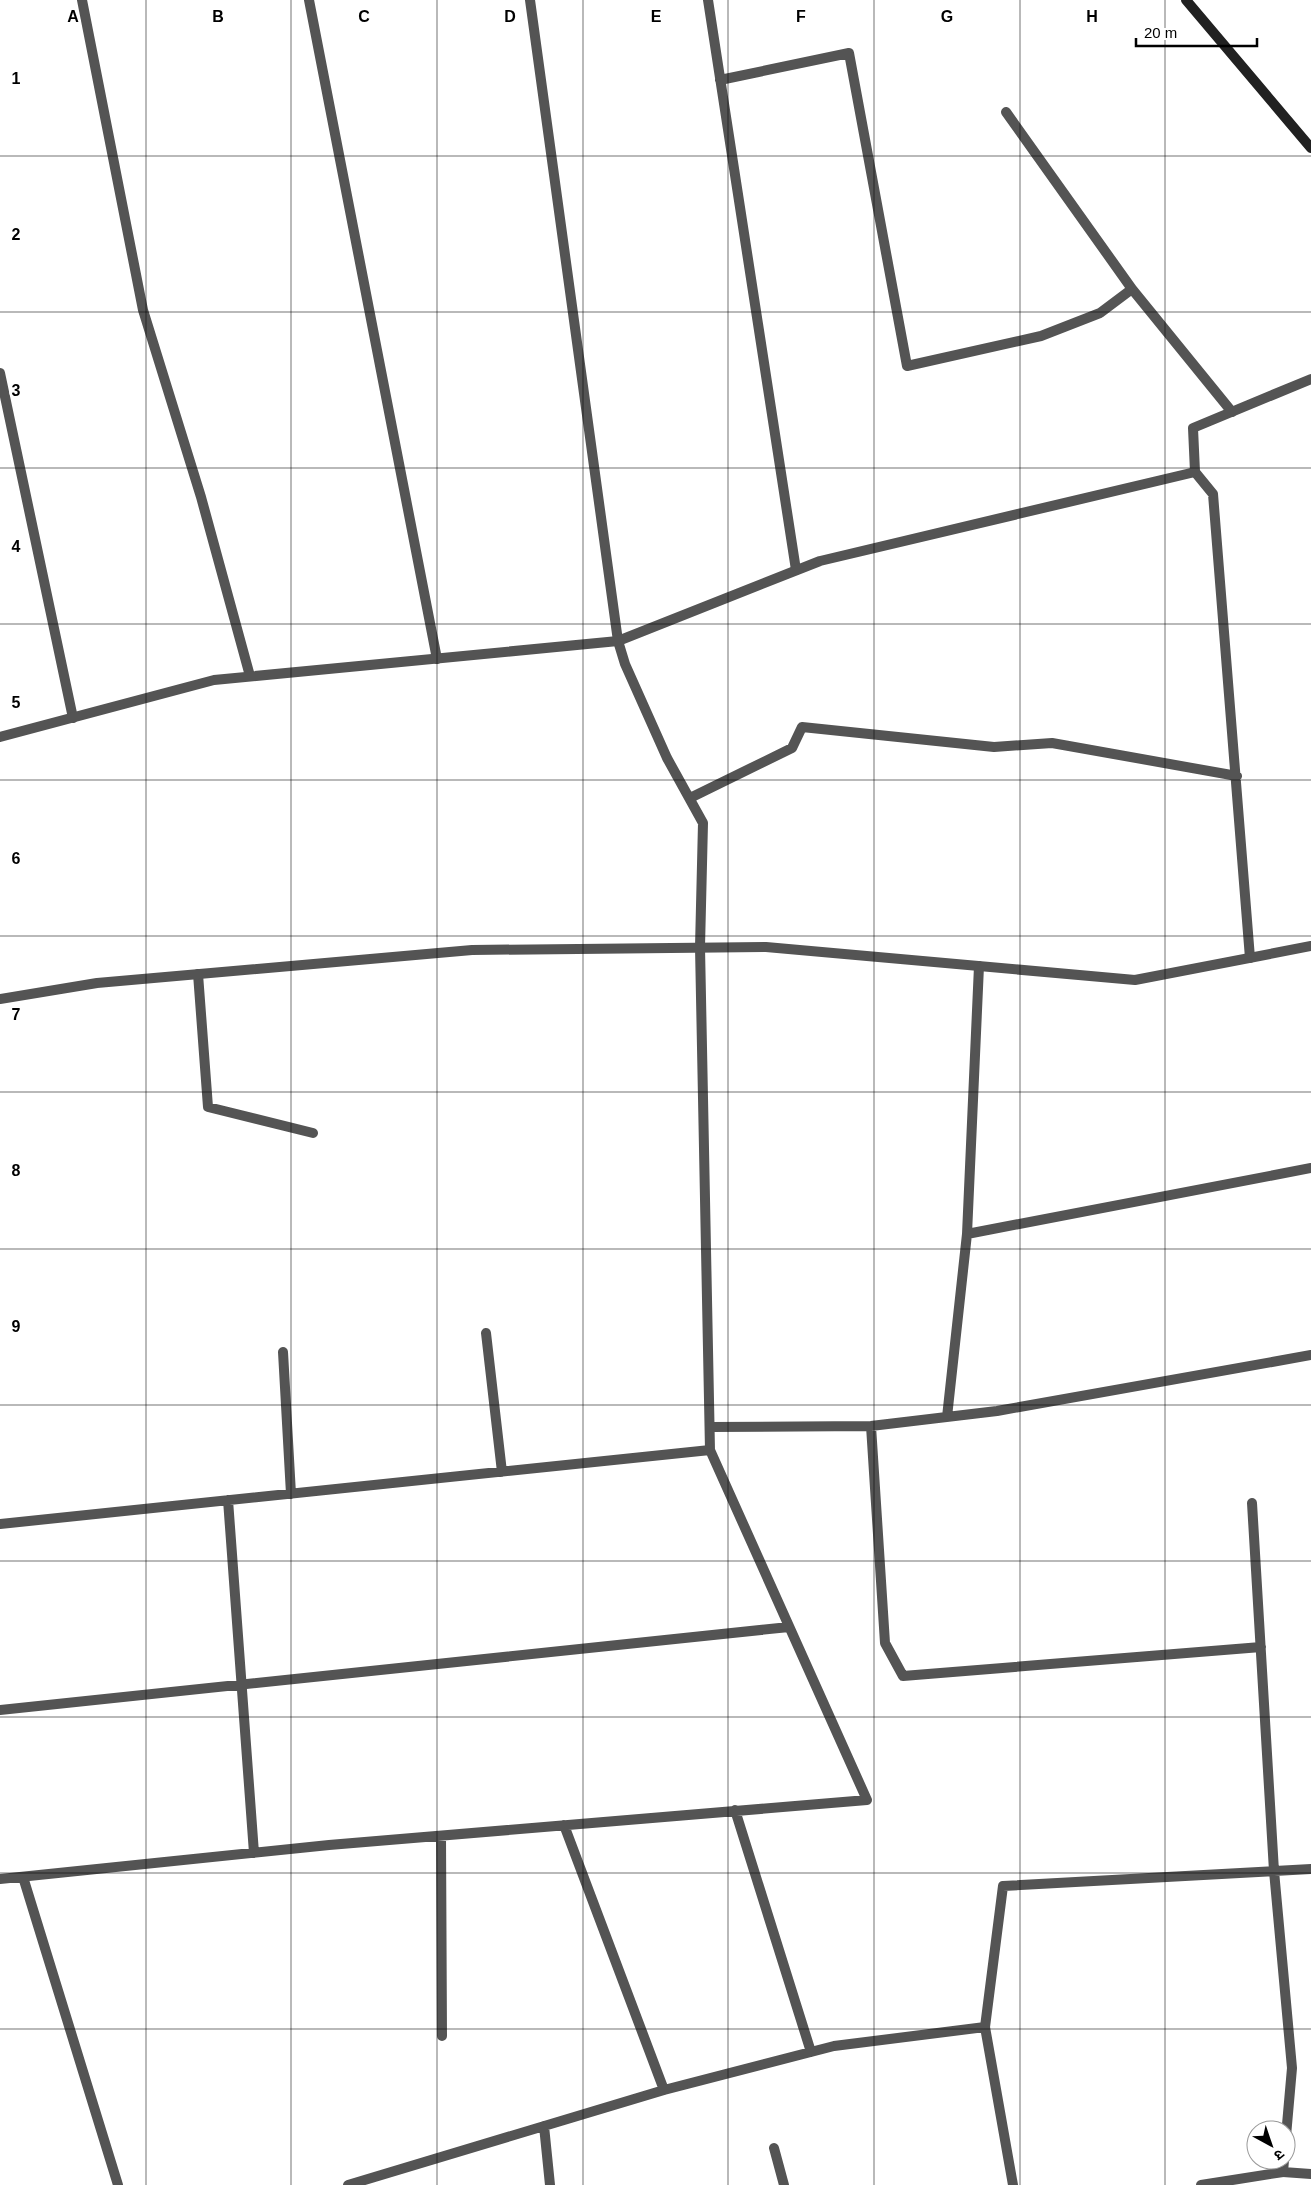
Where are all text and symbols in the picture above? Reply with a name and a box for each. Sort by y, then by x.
text: A [67,8,79,25]
text: B [212,8,224,25]
text: C [358,8,370,25]
text: D [504,8,516,25]
text: E [651,8,662,25]
text: F [796,8,806,25]
text: G [941,8,953,25]
text: H [1086,8,1098,25]
scale bar [1136,15,1257,47]
text: 20 m [1144,24,1177,41]
text: 1 [12,70,21,87]
text: 2 [12,226,21,243]
text: 3 [12,382,21,399]
text: 4 [12,538,21,555]
text: 5 [12,694,21,711]
text: 6 [12,850,21,867]
text: 7 [12,1006,21,1023]
text: 8 [12,1162,21,1179]
text: 9 [12,1318,21,1335]
north arrow [1246,2120,1296,2170]
text: उ [1270,2146,1288,2164]

